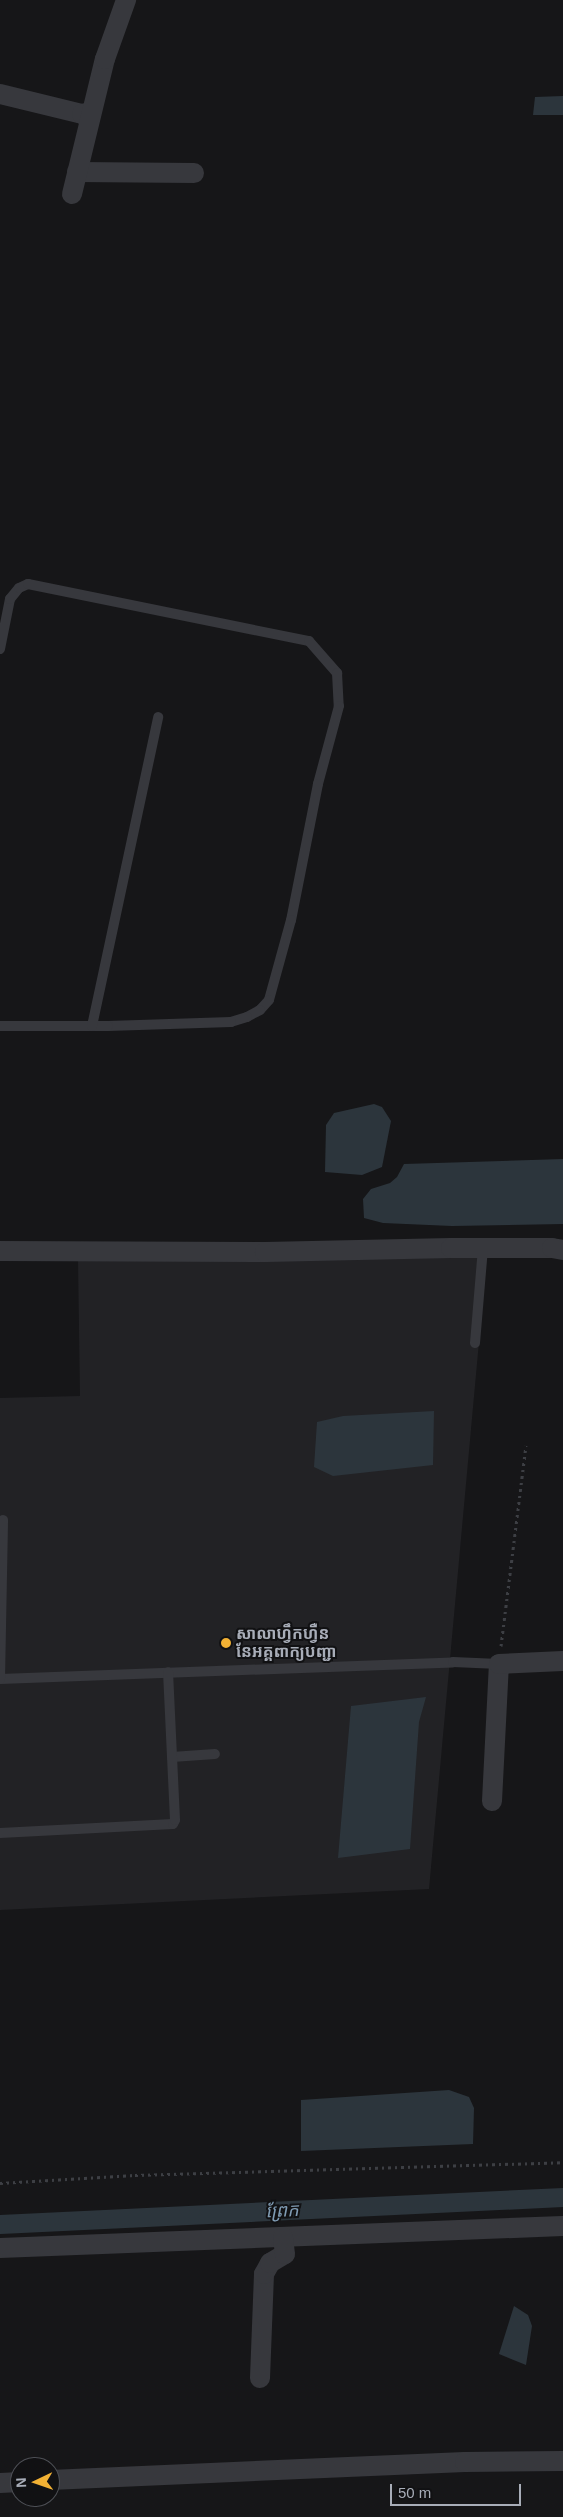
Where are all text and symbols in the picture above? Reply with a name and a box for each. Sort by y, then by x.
place label: សាលាហ្វឹកហ្វឺន នែអគ្គពាក្យបញ្ជា [236,1624,336,1662]
marker: សាលាហ្វឹកហ្វឺន នែអគ្គពាក្យបញ្ជា [220,1637,232,1649]
water label: ព្រែក [265,2199,299,2223]
north arrow [10,2457,60,2507]
scale bar [393,2474,524,2506]
text: N [13,2477,29,2488]
text: 50 m [398,2484,431,2501]

